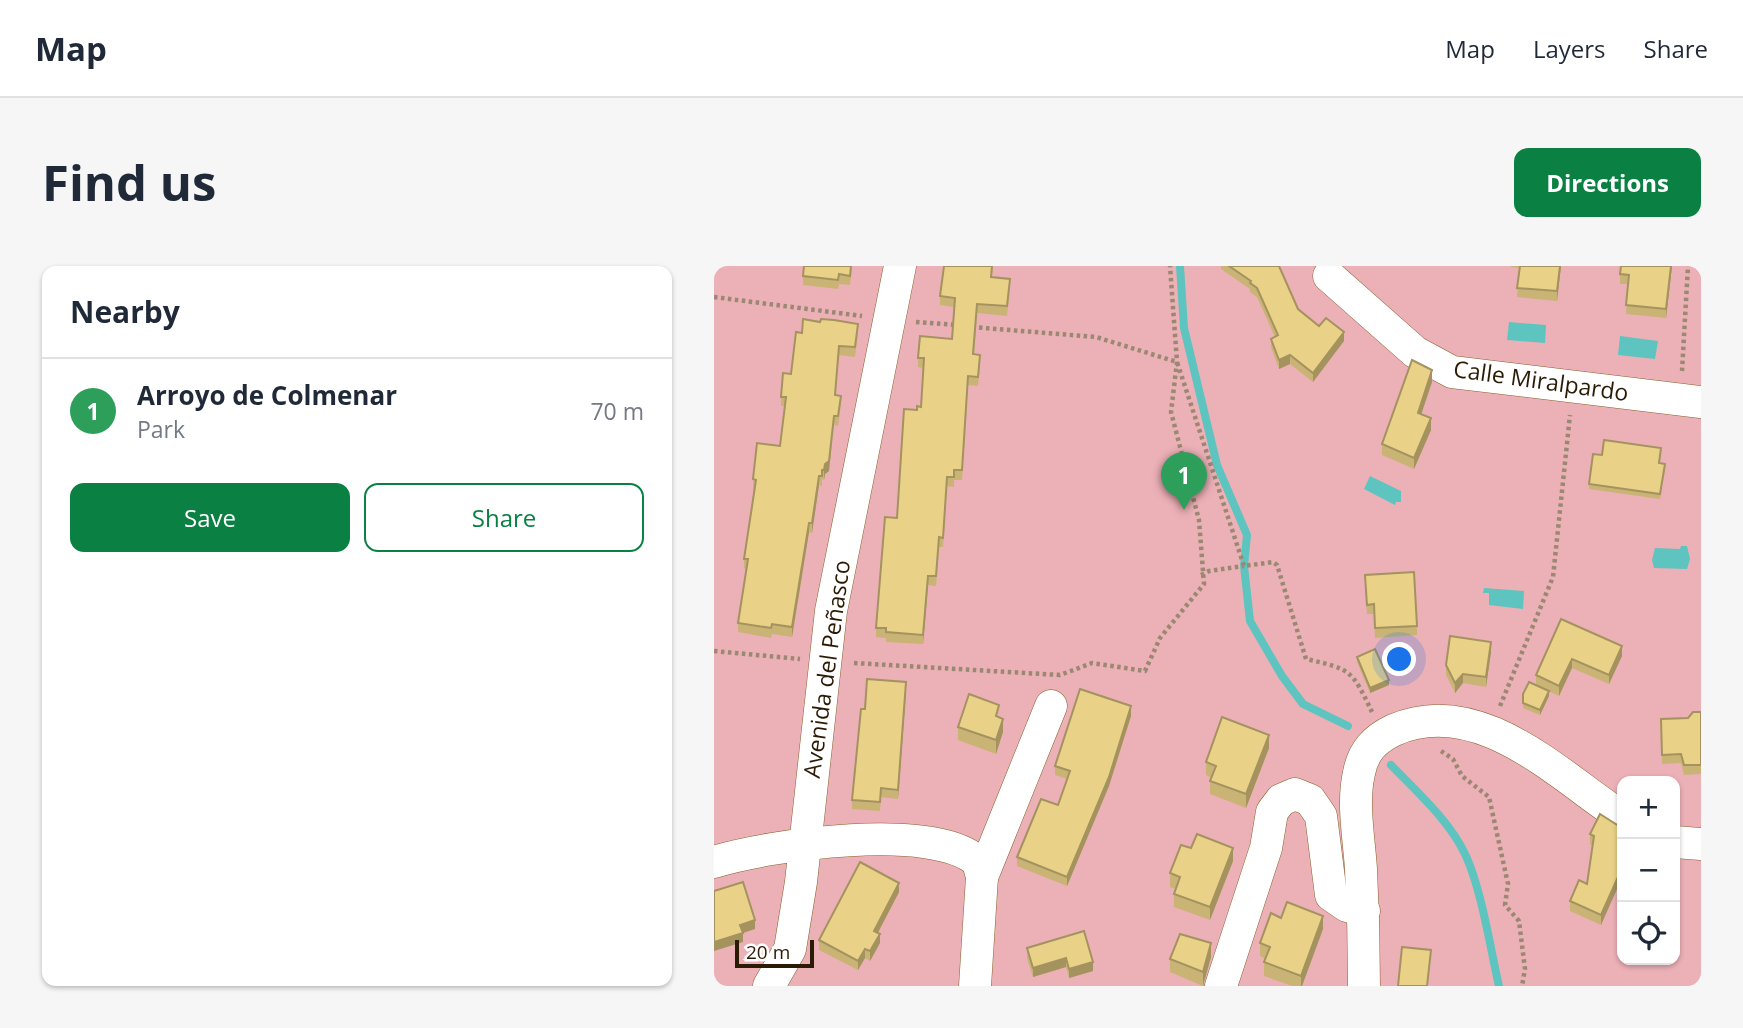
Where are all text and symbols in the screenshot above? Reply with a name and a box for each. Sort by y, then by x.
text: Map [35,26,107,71]
text: Map [1445,32,1495,65]
text: Layers [1533,32,1606,65]
text: Share [1644,32,1708,65]
button: Directions [1514,148,1701,217]
text: Find us [42,149,216,215]
text: Nearby [70,291,180,332]
street label: Calle Miralpardo [1452,352,1631,408]
text: Arroyo de Colmenar [137,377,397,413]
text: 1 [86,395,100,427]
text: 70 m [590,395,644,427]
text: Park [137,413,185,445]
pin: 1 [1161,452,1207,510]
button: Save [70,483,350,552]
button: Share [364,483,644,552]
street label: Avenida del Peñasco [795,558,857,780]
your location [1382,642,1416,676]
map controls [1617,776,1680,965]
button: + [1617,776,1680,839]
button: − [1617,839,1680,902]
button: locate [1617,902,1680,965]
scale bar [735,937,814,969]
text: 20 m [746,939,790,965]

